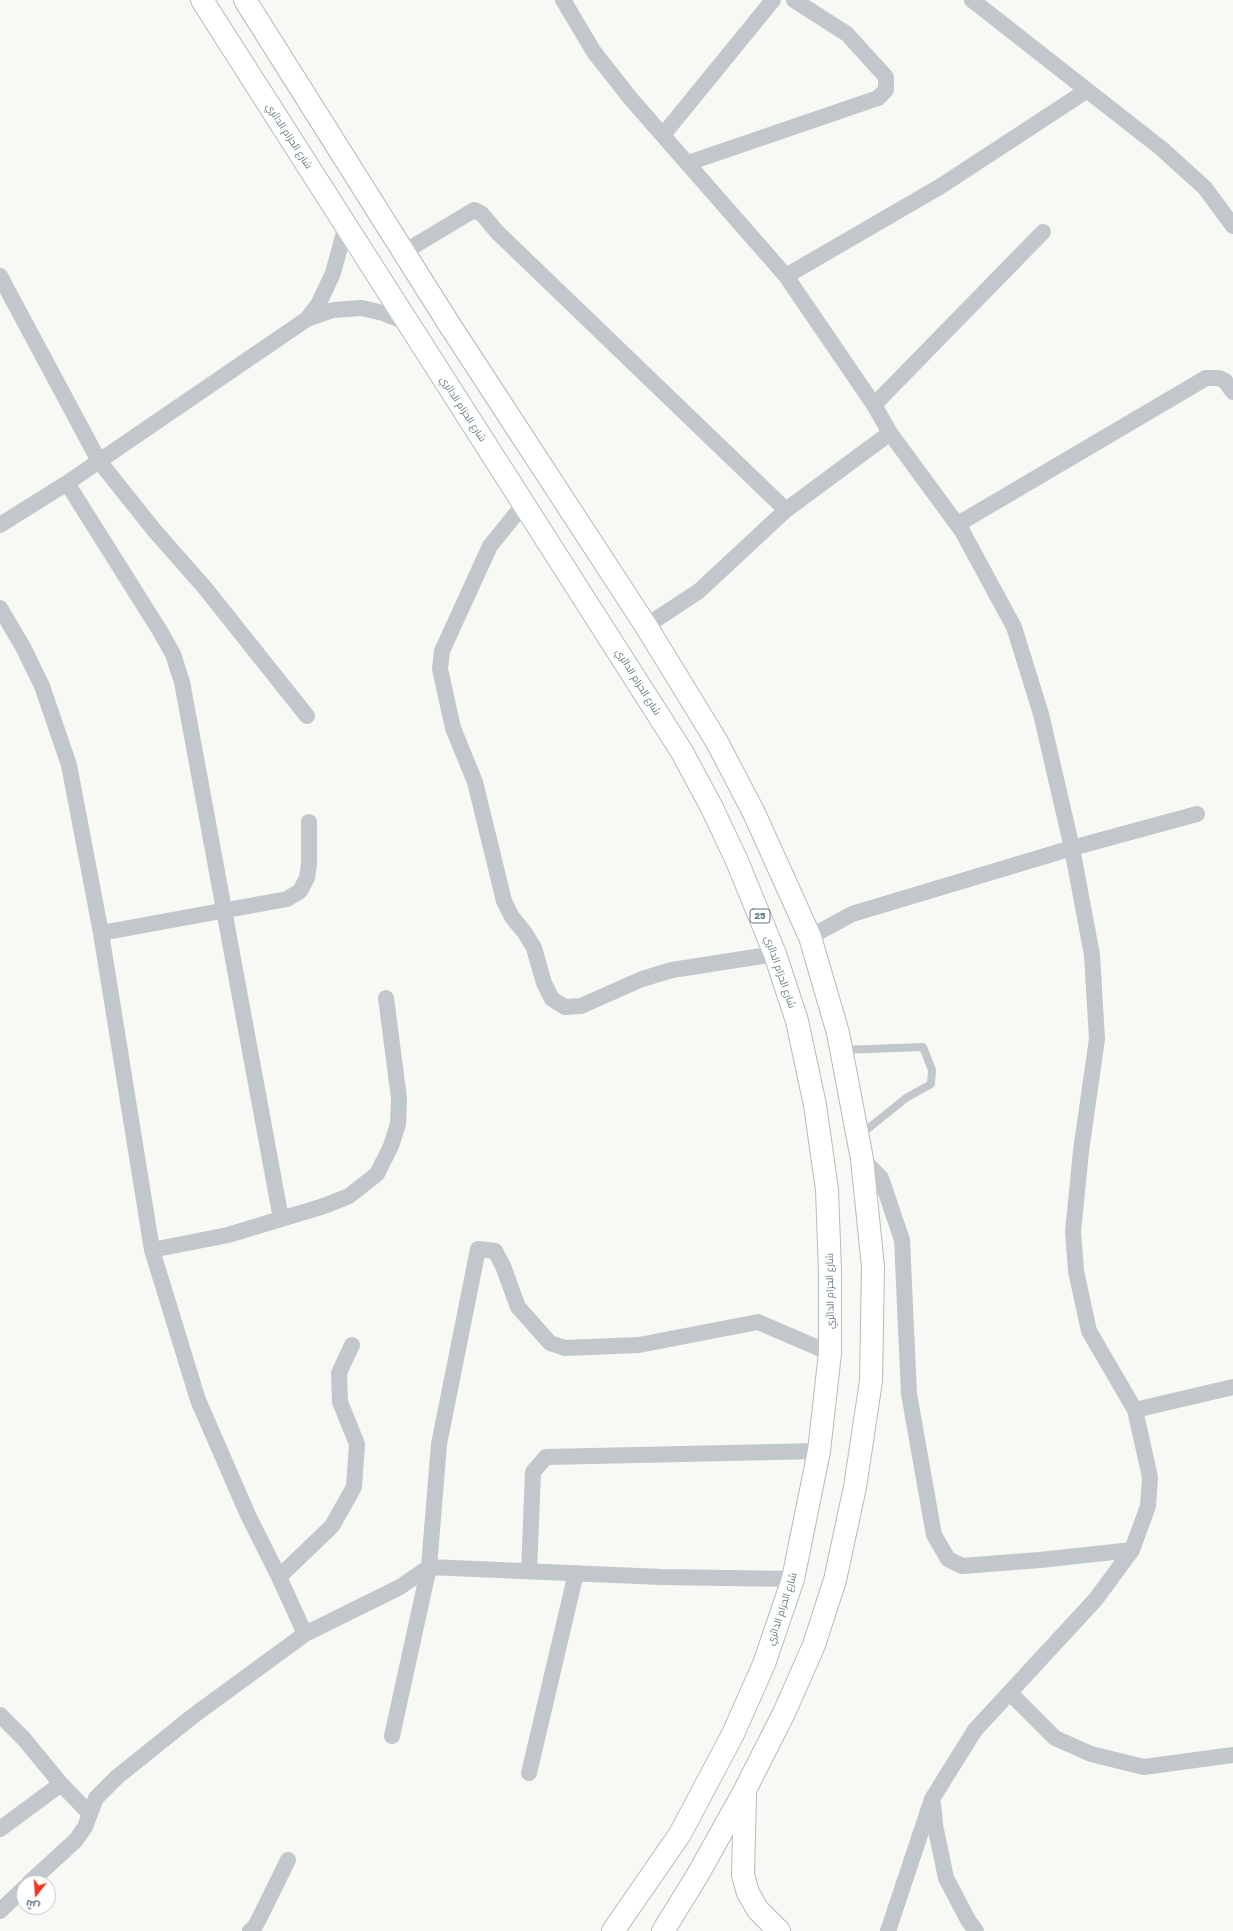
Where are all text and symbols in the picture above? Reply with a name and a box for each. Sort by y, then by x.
street label: شارع الحزام الدائري [263,101,315,171]
street label: شارع الحزام الدائري [437,374,489,444]
street label: شارع الحزام الدائري [613,647,663,717]
road number: 25 [750,909,770,923]
street label: شارع الحزام الدائري [762,934,798,1010]
street label: شارع الحزام الدائري [823,1253,837,1329]
street label: شارع الحزام الدائري [765,1571,799,1647]
north arrow [16,1875,56,1915]
text: ش [24,1898,41,1914]

